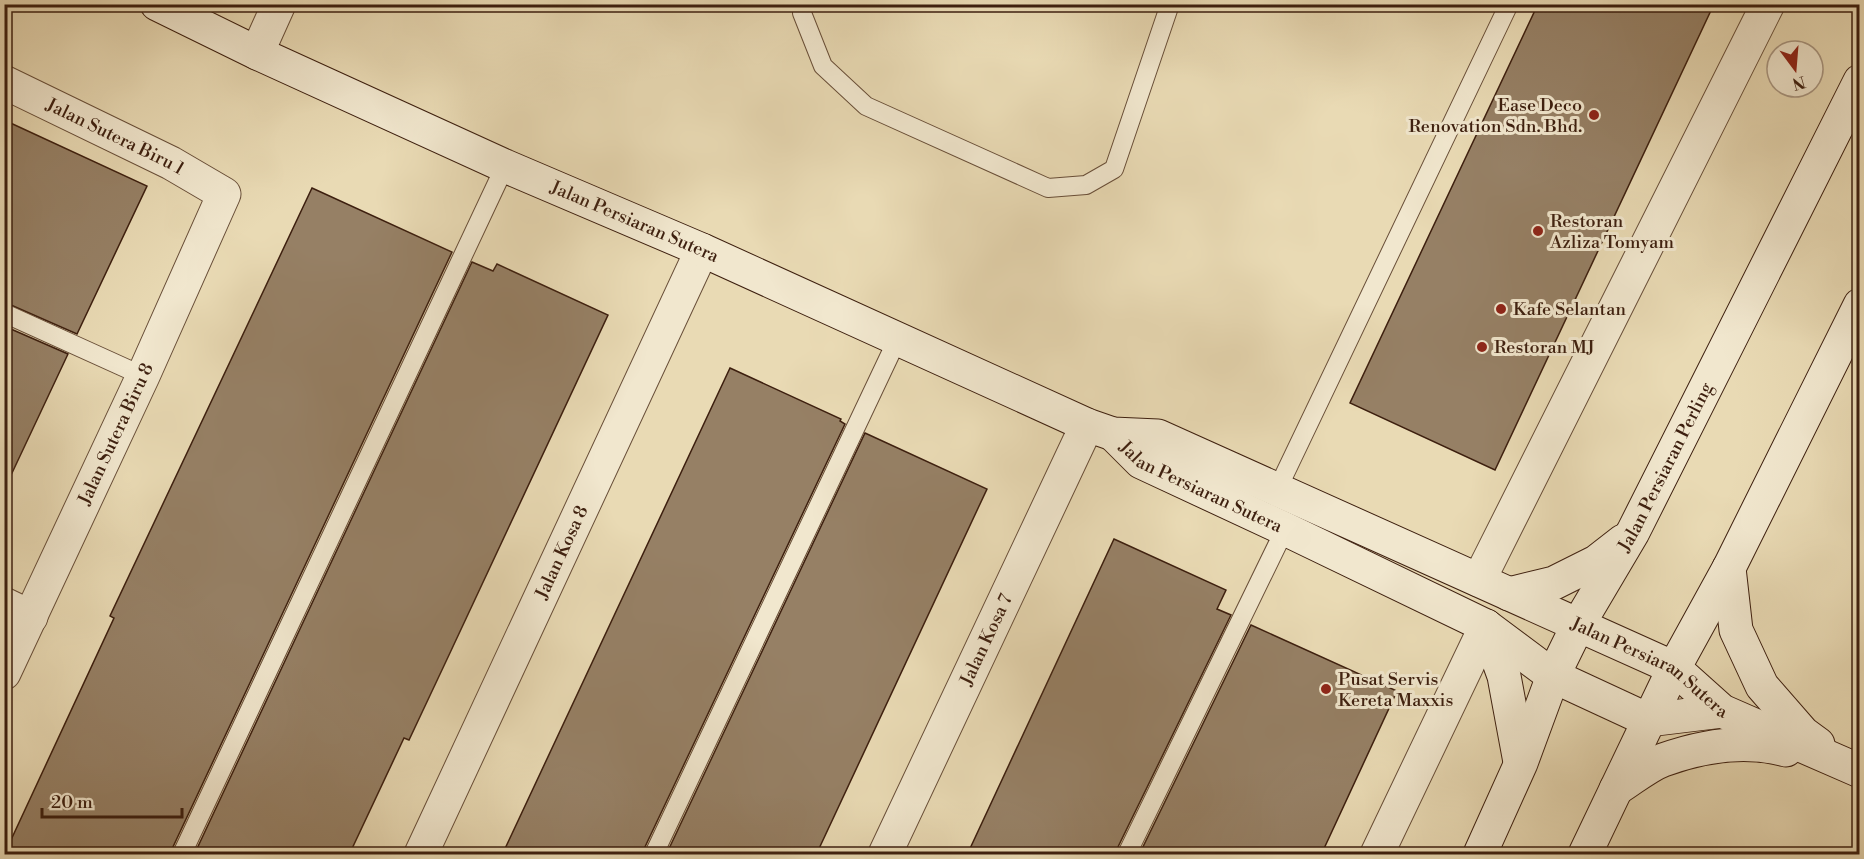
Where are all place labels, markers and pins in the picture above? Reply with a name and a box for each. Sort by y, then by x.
place label: Ease Deco Renovation Sdn. Bhd. [1409,94,1582,138]
marker: Ease Deco Renovation Sdn. Bhd. [1587,108,1601,122]
place label: Restoran Azliza Tomyam [1549,210,1674,254]
marker: Restoran Azliza Tomyam [1531,224,1545,238]
place label: Kafe Selantan [1513,298,1626,321]
marker: Kafe Selantan [1494,302,1508,316]
place label: Restoran MJ [1494,336,1595,359]
marker: Restoran MJ [1475,340,1489,354]
place label: Pusat Servis Kereta Maxxis [1338,668,1454,712]
marker: Pusat Servis Kereta Maxxis [1319,682,1333,696]

